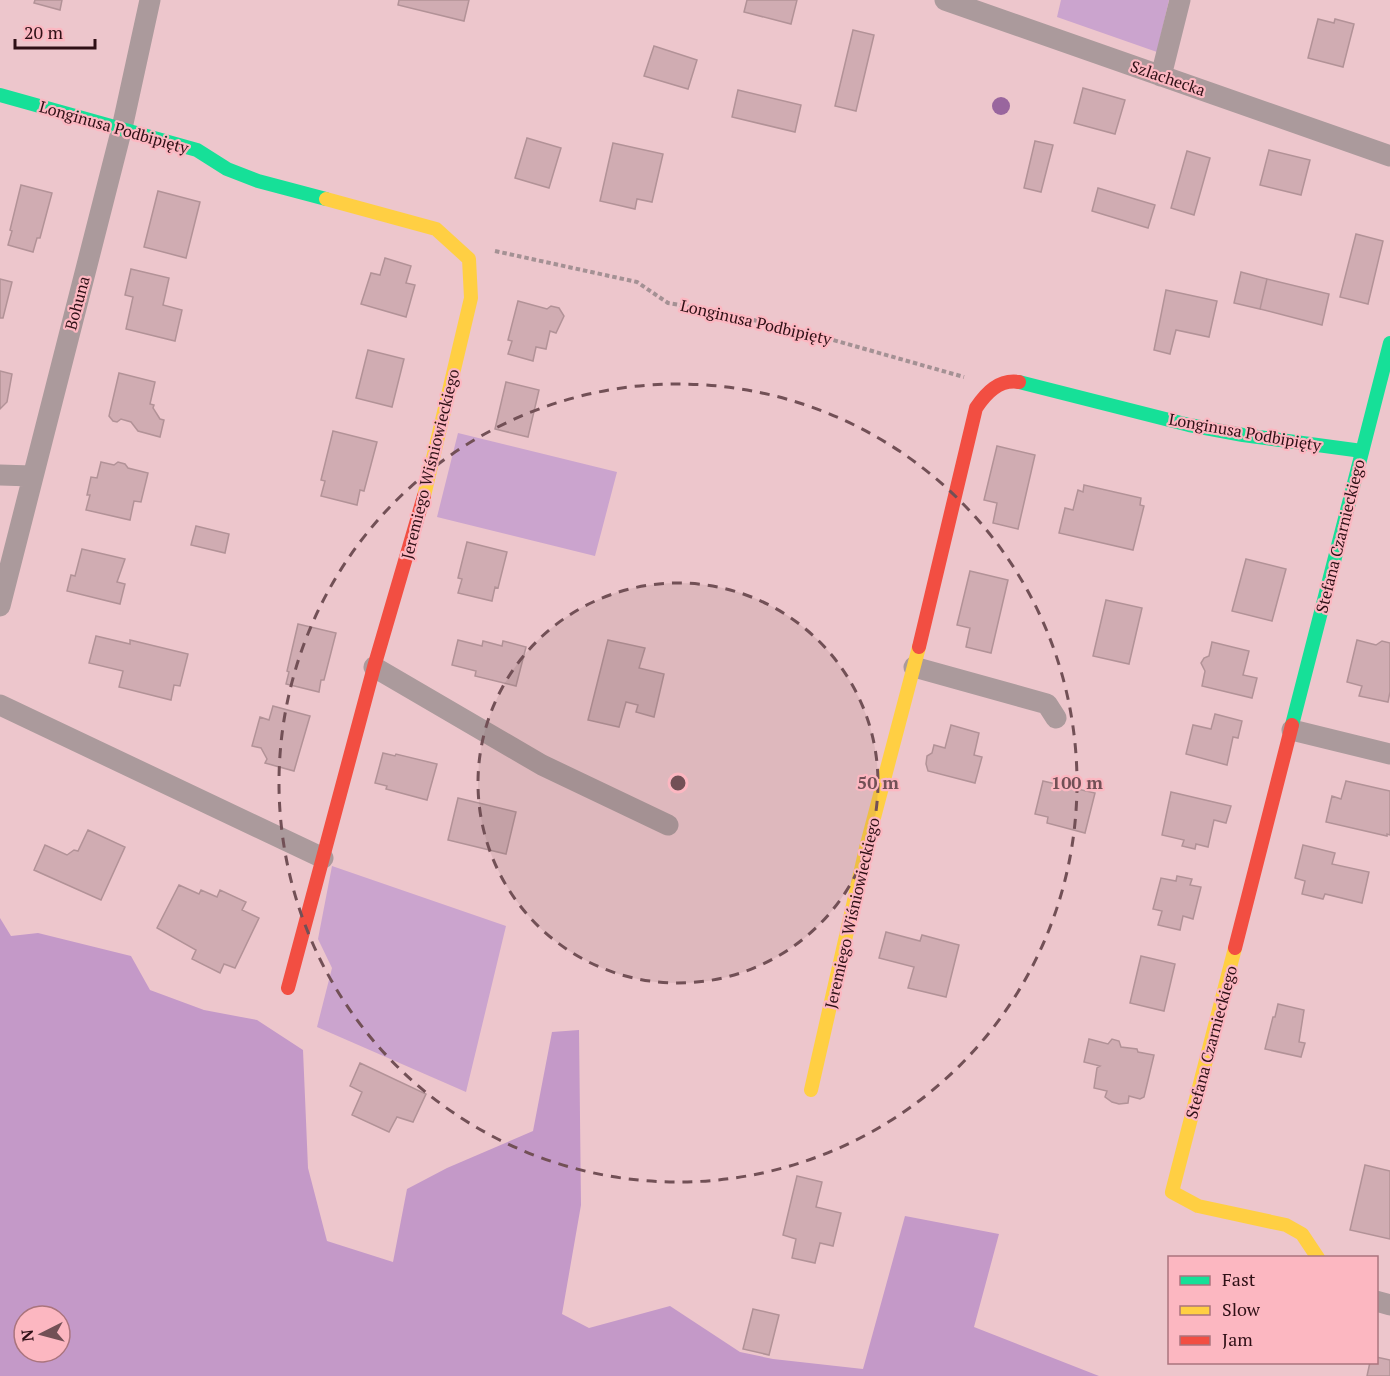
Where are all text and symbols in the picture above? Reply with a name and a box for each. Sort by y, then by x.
scale bar [15,12,94,50]
text: 20 m [24,20,64,44]
street label: Szlachecka [1128,55,1208,101]
street label: Longinusa Podbipięty [37,95,192,159]
street label: Bohuna [59,274,95,332]
street label: Longinusa Podbipięty [678,294,834,350]
street label: Jeremiego Wiśniowieckiego [396,366,464,562]
street label: Longinusa Podbipięty [1167,408,1324,456]
street label: Stefana Czarnieckiego [1310,457,1370,615]
text: 50 m [857,770,899,794]
text: 100 m [1051,770,1103,794]
centre of rings [668,773,688,793]
street label: Jeremiego Wiśniowieckiego [819,815,885,1011]
street label: Stefana Czarnieckiego [1180,963,1242,1121]
legend [1168,1256,1378,1364]
text: Fast [1222,1267,1256,1291]
text: Slow [1222,1297,1261,1321]
north arrow [12,1304,72,1364]
text: Jam [1222,1327,1253,1351]
text: N [16,1328,39,1343]

